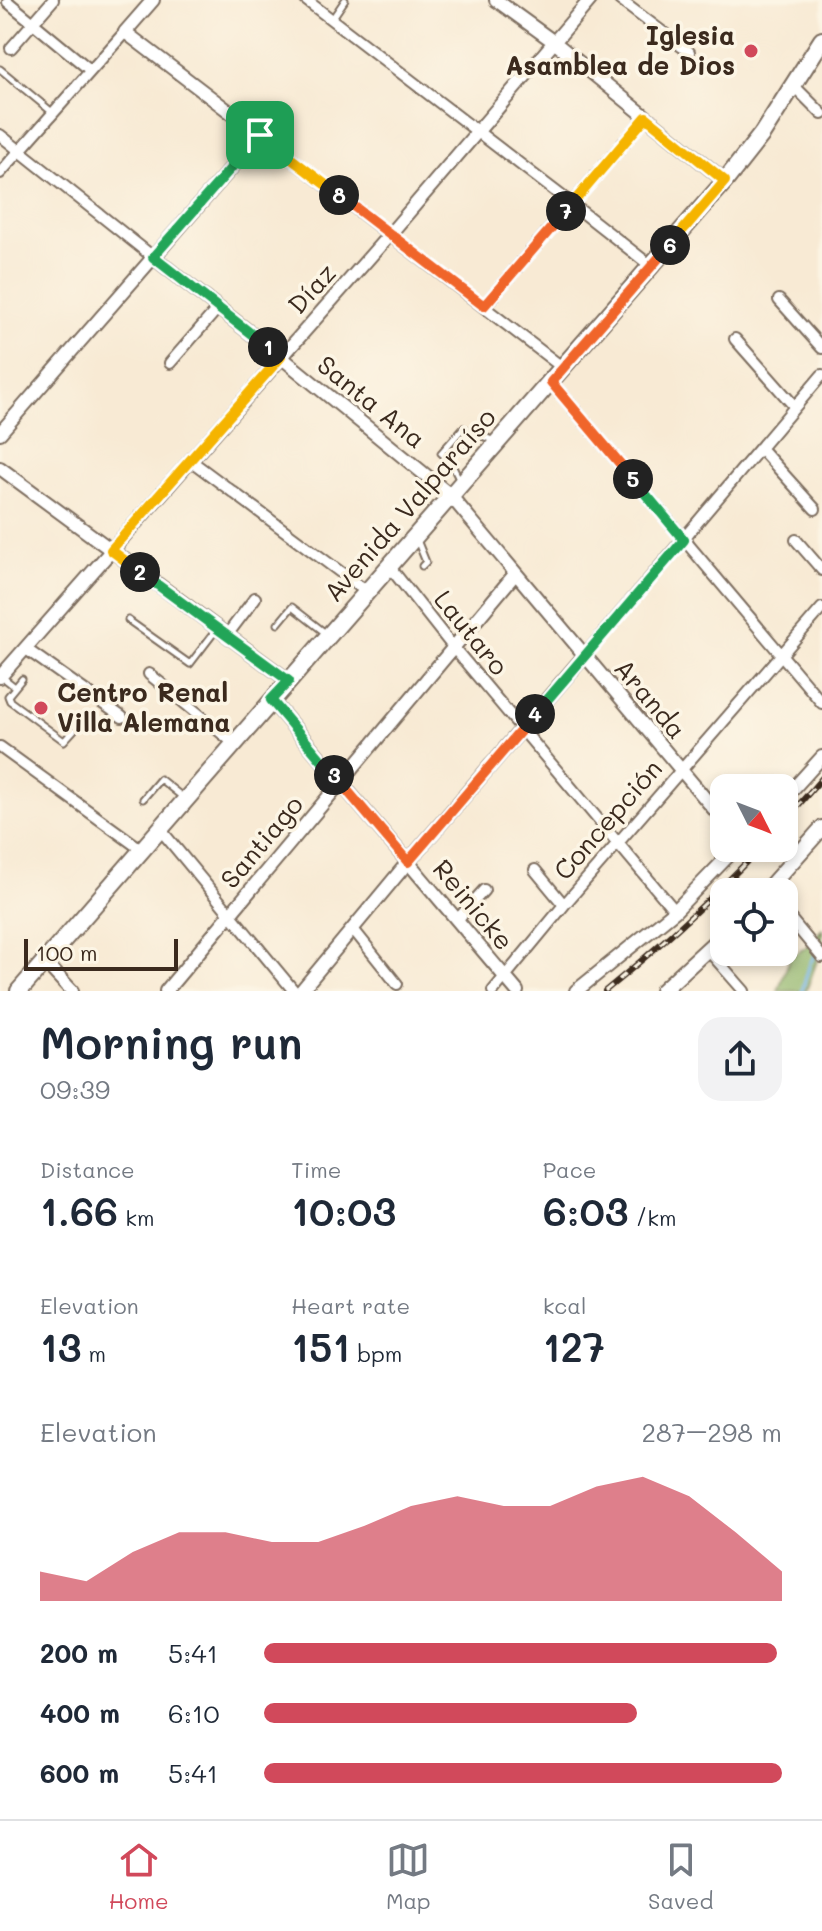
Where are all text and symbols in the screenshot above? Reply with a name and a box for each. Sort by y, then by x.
place label: Iglesia Asamblea de Dios [505,18,735,82]
marker: Iglesia Asamblea de Dios [742,42,760,60]
pin [226,101,294,169]
icon: arrive [238,113,282,157]
pin: 8 [319,175,359,215]
text: 8 [332,180,346,209]
pin: 7 [546,191,586,231]
text: 7 [560,196,572,225]
pin: 6 [650,225,690,265]
text: 6 [663,230,677,259]
street label: Díaz [280,256,343,321]
pin: 1 [248,327,288,367]
text: 1 [263,332,273,361]
street label: Santa Ana [310,347,433,455]
street label: Avenida Valparaíso [316,400,503,608]
pin: 5 [613,459,653,499]
text: 5 [627,464,639,493]
pin: 2 [120,552,160,592]
text: 2 [134,557,146,586]
street label: Lautaro [427,583,517,682]
street label: Aranda [607,651,694,745]
place label: Centro Renal Villa Alemana [57,675,231,739]
pin: 4 [515,694,555,734]
marker: Centro Renal Villa Alemana [32,699,50,717]
text: 4 [528,699,542,728]
street label: Concepción [546,752,669,887]
pin: 3 [314,755,354,795]
text: 3 [327,760,341,789]
north arrow [710,774,798,862]
map controls [710,774,798,966]
street label: Santiago [212,788,310,895]
street label: Reinicke [426,852,522,957]
button: locate [710,878,798,966]
scale bar [24,935,178,971]
text: 100 m [36,938,98,967]
text: Morning run [40,1013,303,1070]
button: share [698,1017,782,1101]
text: 09:39 [40,1072,110,1106]
text: Distance [40,1155,135,1184]
text: Time [291,1155,341,1184]
text: Pace [543,1155,596,1184]
text: 1.66 [40,1184,118,1236]
text: 10:03 [291,1184,396,1236]
text: 6:03 [543,1184,629,1236]
text: km [118,1203,155,1232]
text: /km [629,1203,676,1232]
text: Elevation [40,1291,139,1320]
text: Heart rate [291,1291,410,1320]
text: kcal [543,1291,587,1320]
text: 13 [40,1320,82,1372]
text: 151 [291,1320,350,1372]
text: 127 [543,1320,605,1372]
text: m [82,1339,106,1368]
text: bpm [350,1339,402,1368]
text: Elevation [40,1415,157,1449]
text: 287–298 m [641,1415,782,1449]
text: 200 m [40,1636,118,1670]
text: 5:41 [168,1636,218,1670]
text: 400 m [40,1696,120,1730]
text: 6:10 [168,1696,219,1730]
text: 600 m [40,1756,119,1790]
text: 5:41 [168,1756,218,1790]
tab: Home [109,1838,169,1915]
tab: Map [386,1838,431,1915]
tab: Saved [648,1838,713,1915]

